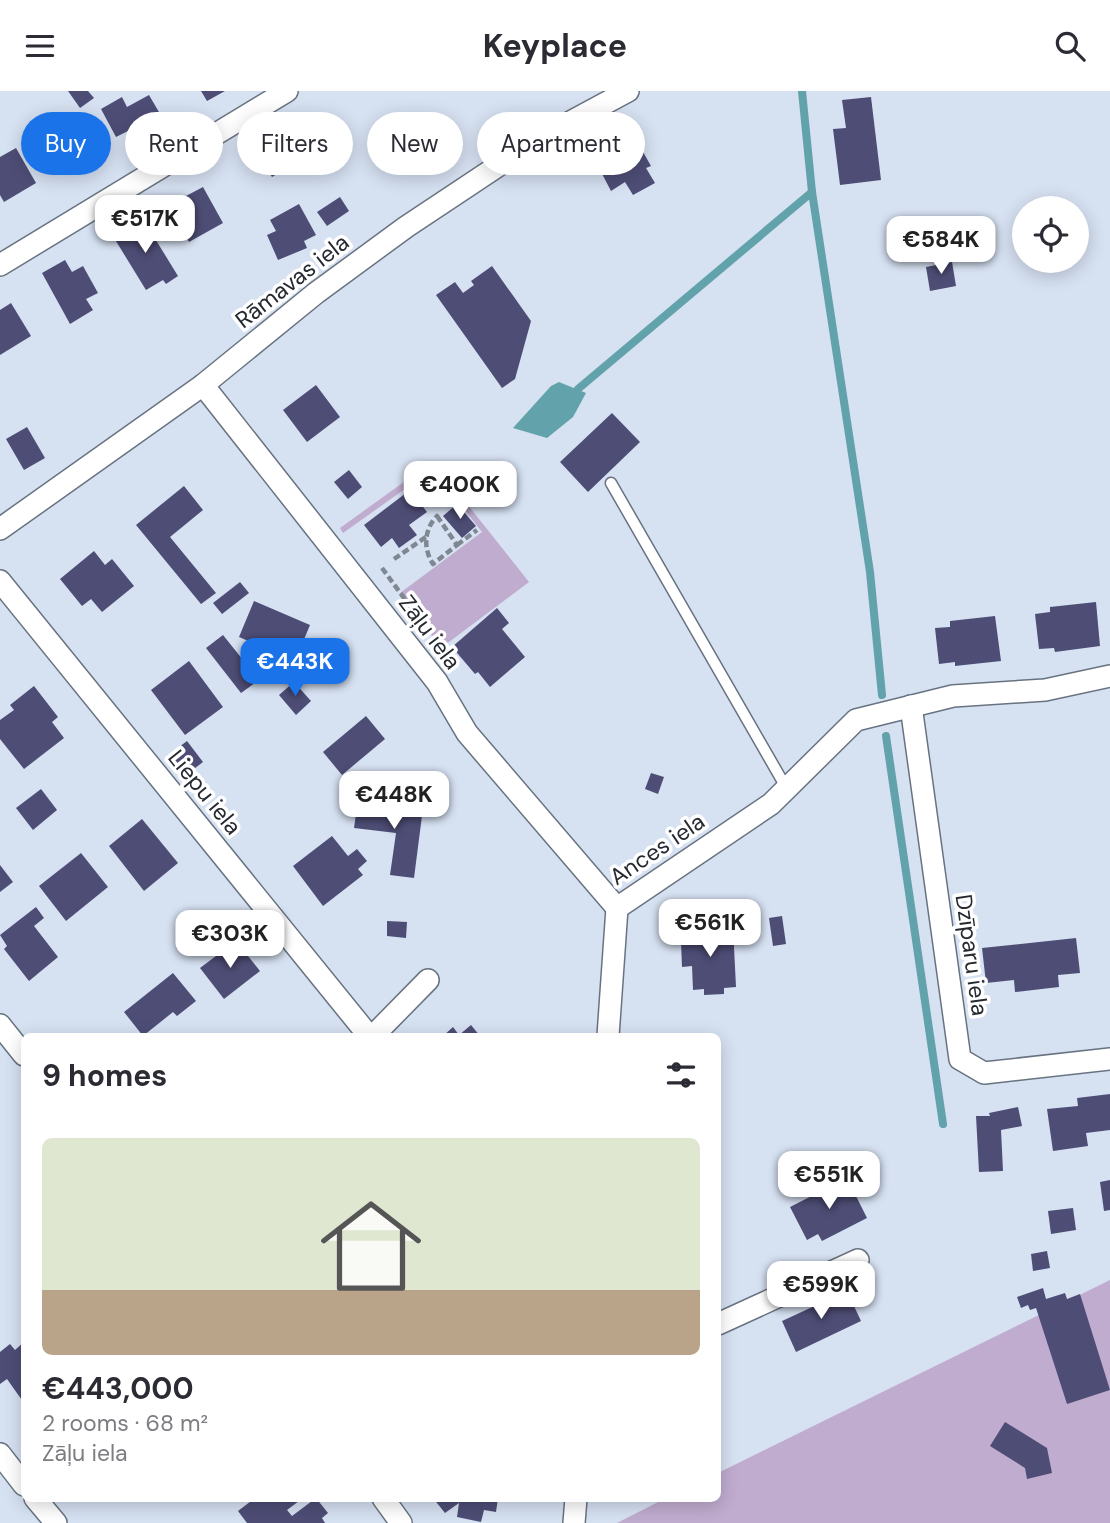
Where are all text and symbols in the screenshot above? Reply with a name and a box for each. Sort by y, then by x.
text: Keyplace [483,25,627,67]
icon: menu [21,27,59,65]
icon: search [1051,27,1089,65]
chip: Buy [21,112,111,175]
chip: Rent [125,112,223,175]
chip: Filters [237,112,353,175]
chip: New [367,112,463,175]
chip: Apartment [477,112,645,175]
pin: €517K [96,195,194,255]
map controls [1012,196,1089,273]
button: locate [1012,196,1089,273]
text: €517K [111,203,179,233]
pin: €584K [892,216,990,276]
text: €584K [902,224,980,254]
street label: Rāmavas iela [229,227,355,335]
pin: €400K [411,461,509,521]
text: €400K [420,469,500,499]
street label: Zāļu iela [392,589,468,675]
pin: €443K [246,639,344,698]
text: €443K [257,646,333,676]
street label: Liepu iela [162,743,248,841]
pin: €448K [345,771,443,831]
text: €448K [355,779,433,809]
street label: Ances iela [604,806,710,892]
street label: Dzīparu iela [949,892,995,1018]
pin: €561K [661,899,759,959]
text: €561K [675,907,745,937]
pin: €303K [181,911,279,970]
text: €303K [191,918,269,948]
text: 9 homes [42,1056,167,1095]
icon: filters [662,1056,700,1094]
pin: €551K [780,1151,878,1211]
text: €551K [794,1159,864,1189]
icon: home [308,1183,434,1309]
pin: €599K [772,1261,870,1321]
text: €599K [783,1269,859,1299]
text: €443,000 [42,1369,194,1408]
text: 2 rooms · 68 m² [42,1408,208,1438]
text: Zāļu iela [42,1438,128,1468]

